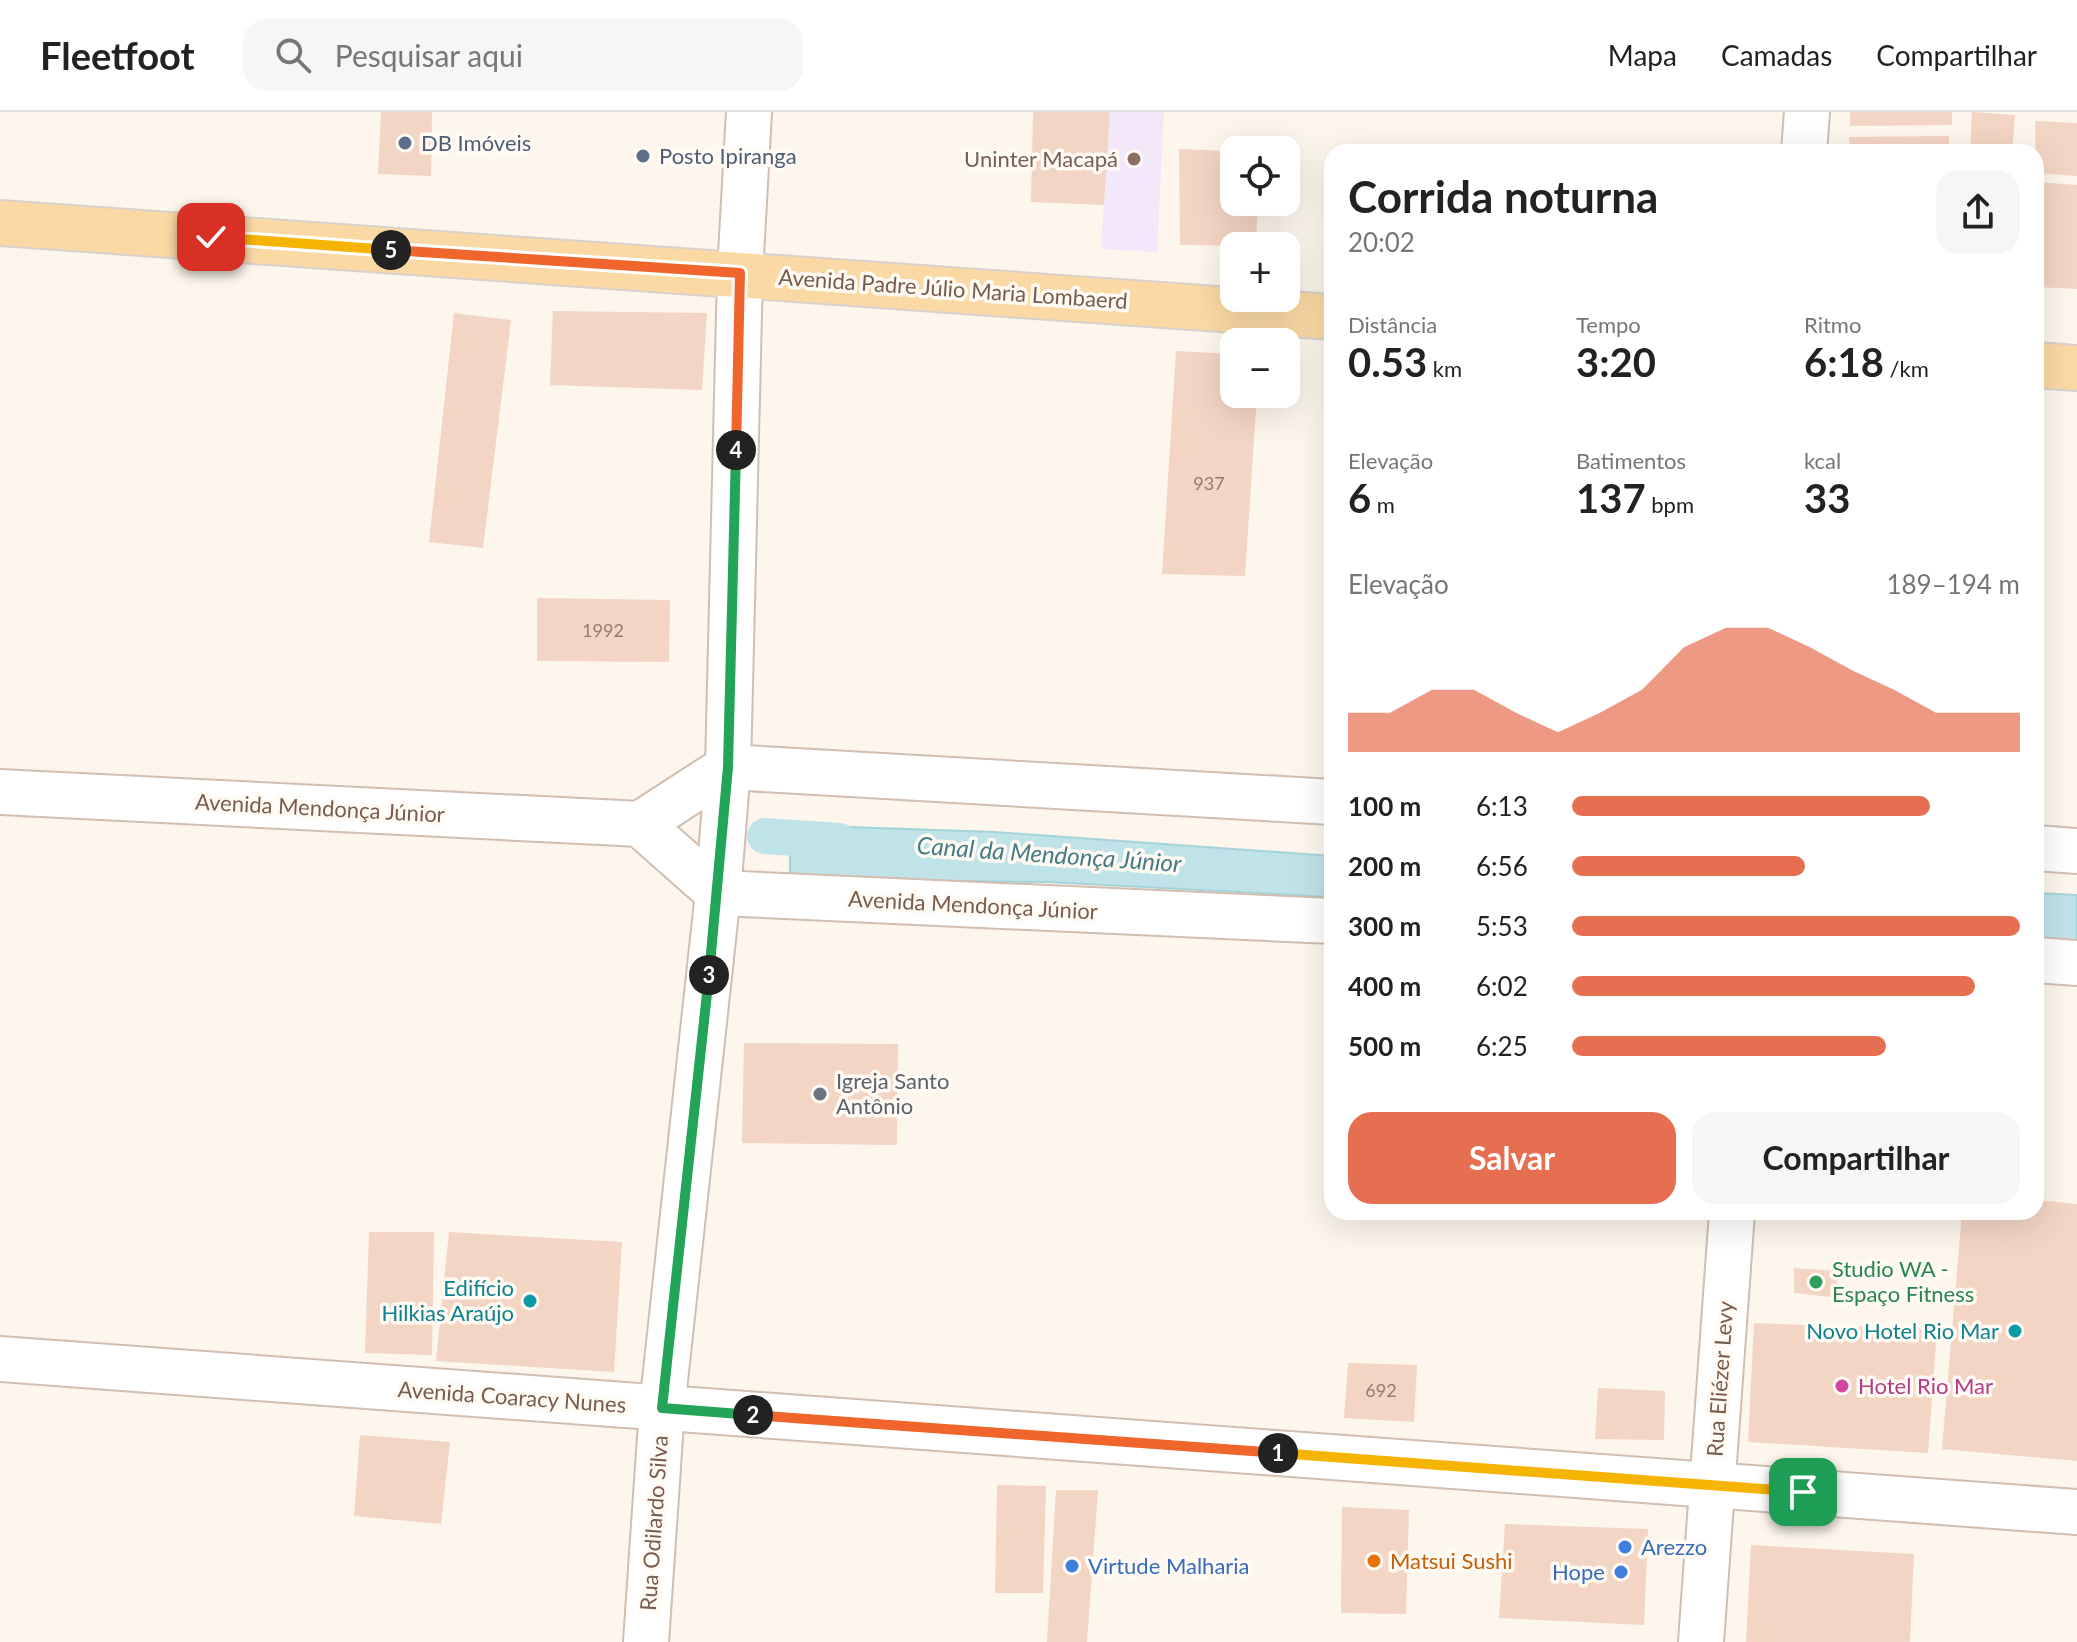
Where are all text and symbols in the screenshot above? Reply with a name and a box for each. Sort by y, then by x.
search box [243,19,803,91]
text: Fleetfoot [40,32,195,78]
icon: search [271,33,315,77]
text: Pesquisar aqui [335,37,523,73]
text: Mapa [1608,38,1677,72]
text: Camadas [1721,38,1832,72]
text: Compartilhar [1876,38,2037,72]
place label: DB Imóveis [421,129,531,156]
marker: DB Imóveis [396,134,414,152]
map controls [1220,136,1300,408]
button: locate [1220,136,1300,216]
place label: Posto Ipiranga [659,142,797,169]
place label: Uninter Macapá [964,145,1118,172]
marker: Posto Ipiranga [634,147,652,165]
marker: Uninter Macapá [1125,150,1143,168]
text: Corrida noturna [1348,170,1658,222]
button: share [1936,170,2020,254]
pin [177,203,245,271]
icon: check [189,215,233,259]
text: 20:02 [1348,226,1415,258]
pin: 5 [371,230,411,270]
button: + [1220,232,1300,312]
text: 5 [385,236,397,263]
street label: Avenida Padre Júlio Maria Lombaerd [778,263,1129,314]
text: Distância [1348,311,1437,338]
text: Tempo [1576,311,1641,338]
text: Ritmo [1804,311,1861,338]
button: − [1220,328,1300,408]
text: 0.53 [1348,338,1427,386]
text: 3:20 [1576,338,1656,386]
text: 6:18 [1804,338,1884,386]
text: km [1427,355,1462,382]
text: /km [1884,355,1929,382]
pin: 4 [716,430,756,470]
text: 4 [730,436,742,463]
text: Elevação [1348,447,1433,474]
text: Batimentos [1576,447,1686,474]
text: kcal [1804,447,1841,474]
house number: 937 [1193,472,1225,494]
text: 6 [1348,474,1371,522]
text: 137 [1576,474,1646,522]
text: 33 [1804,474,1850,522]
text: m [1371,491,1395,518]
text: bpm [1646,491,1694,518]
text: Elevação [1348,568,1449,600]
text: 189–194 m [1886,568,2020,600]
house number: 1992 [582,619,624,641]
street label: Avenida Mendonça Júnior [195,787,446,828]
text: 100 m [1348,790,1421,822]
text: 6:13 [1476,790,1528,822]
water label: Canal da Mendonça Júnior [916,830,1183,877]
text: 200 m [1348,850,1421,882]
text: 6:56 [1476,850,1528,882]
street label: Avenida Mendonça Júnior [848,884,1099,925]
text: 300 m [1348,910,1421,942]
text: 5:53 [1476,910,1528,942]
pin: 3 [689,955,729,995]
text: 3 [703,961,715,988]
text: 400 m [1348,970,1421,1002]
text: 6:02 [1476,970,1528,1002]
text: 500 m [1348,1030,1421,1062]
text: 6:25 [1476,1030,1528,1062]
place label: Igreja Santo Antônio [836,1067,949,1119]
marker: Igreja Santo Antônio [811,1085,829,1103]
button: Salvar [1348,1112,1676,1204]
button: Compartilhar [1692,1112,2020,1204]
place label: Studio WA - Espaço Fitness [1832,1255,1974,1307]
marker: Studio WA - Espaço Fitness [1807,1273,1825,1291]
place label: Edifício Hilkias Araújo [381,1274,514,1326]
marker: Edifício Hilkias Araújo [521,1292,539,1310]
street label: Rua Eliézer Levy [1701,1300,1738,1458]
place label: Novo Hotel Rio Mar [1806,1317,1999,1344]
marker: Novo Hotel Rio Mar [2006,1322,2024,1340]
place label: Hotel Rio Mar [1858,1372,1993,1399]
street label: Avenida Coaracy Nunes [397,1375,627,1418]
marker: Hotel Rio Mar [1833,1377,1851,1395]
house number: 692 [1365,1379,1397,1401]
pin: 2 [733,1395,773,1435]
text: 2 [747,1401,759,1428]
pin: 1 [1258,1433,1298,1473]
street label: Rua Odilardo Silva [634,1434,673,1612]
text: 1 [1272,1439,1284,1466]
pin [1769,1458,1837,1526]
icon: arrive [1781,1470,1825,1514]
place label: Arezzo [1641,1533,1707,1560]
marker: Arezzo [1616,1538,1634,1556]
place label: Matsui Sushi [1390,1547,1513,1574]
place label: Virtude Malharia [1088,1552,1250,1579]
marker: Matsui Sushi [1365,1552,1383,1570]
marker: Virtude Malharia [1063,1557,1081,1575]
place label: Hope [1552,1558,1605,1585]
marker: Hope [1612,1563,1630,1581]

